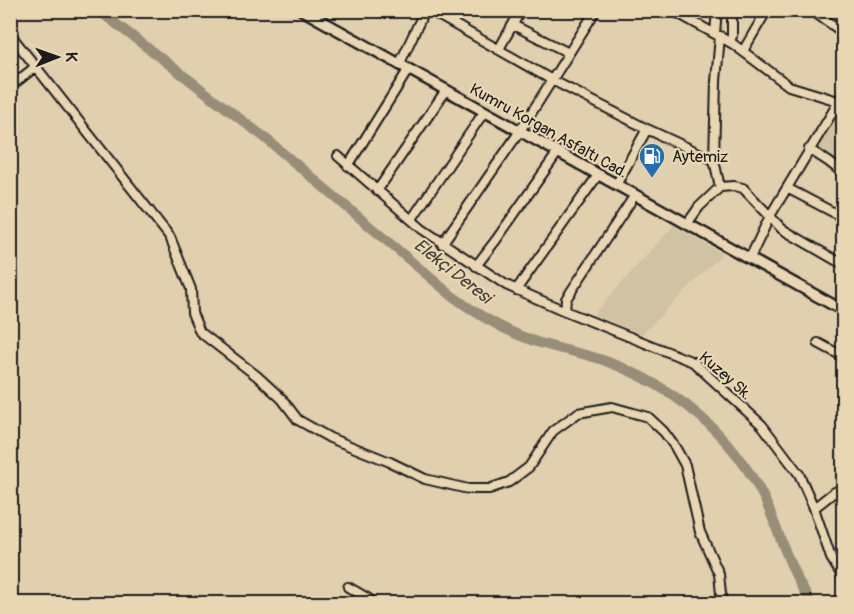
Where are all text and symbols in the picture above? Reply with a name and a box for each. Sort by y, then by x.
north arrow [27,27,87,87]
text: K [61,52,81,62]
street label: Kumru Korgan Asfaltı Cad. [466,79,631,183]
fuel station icon: Aytemiz [637,141,667,179]
place label: Aytemiz [672,147,728,167]
water label: Elekçi Deresi [409,234,499,311]
street label: Kuzey Sk. [695,347,756,404]

